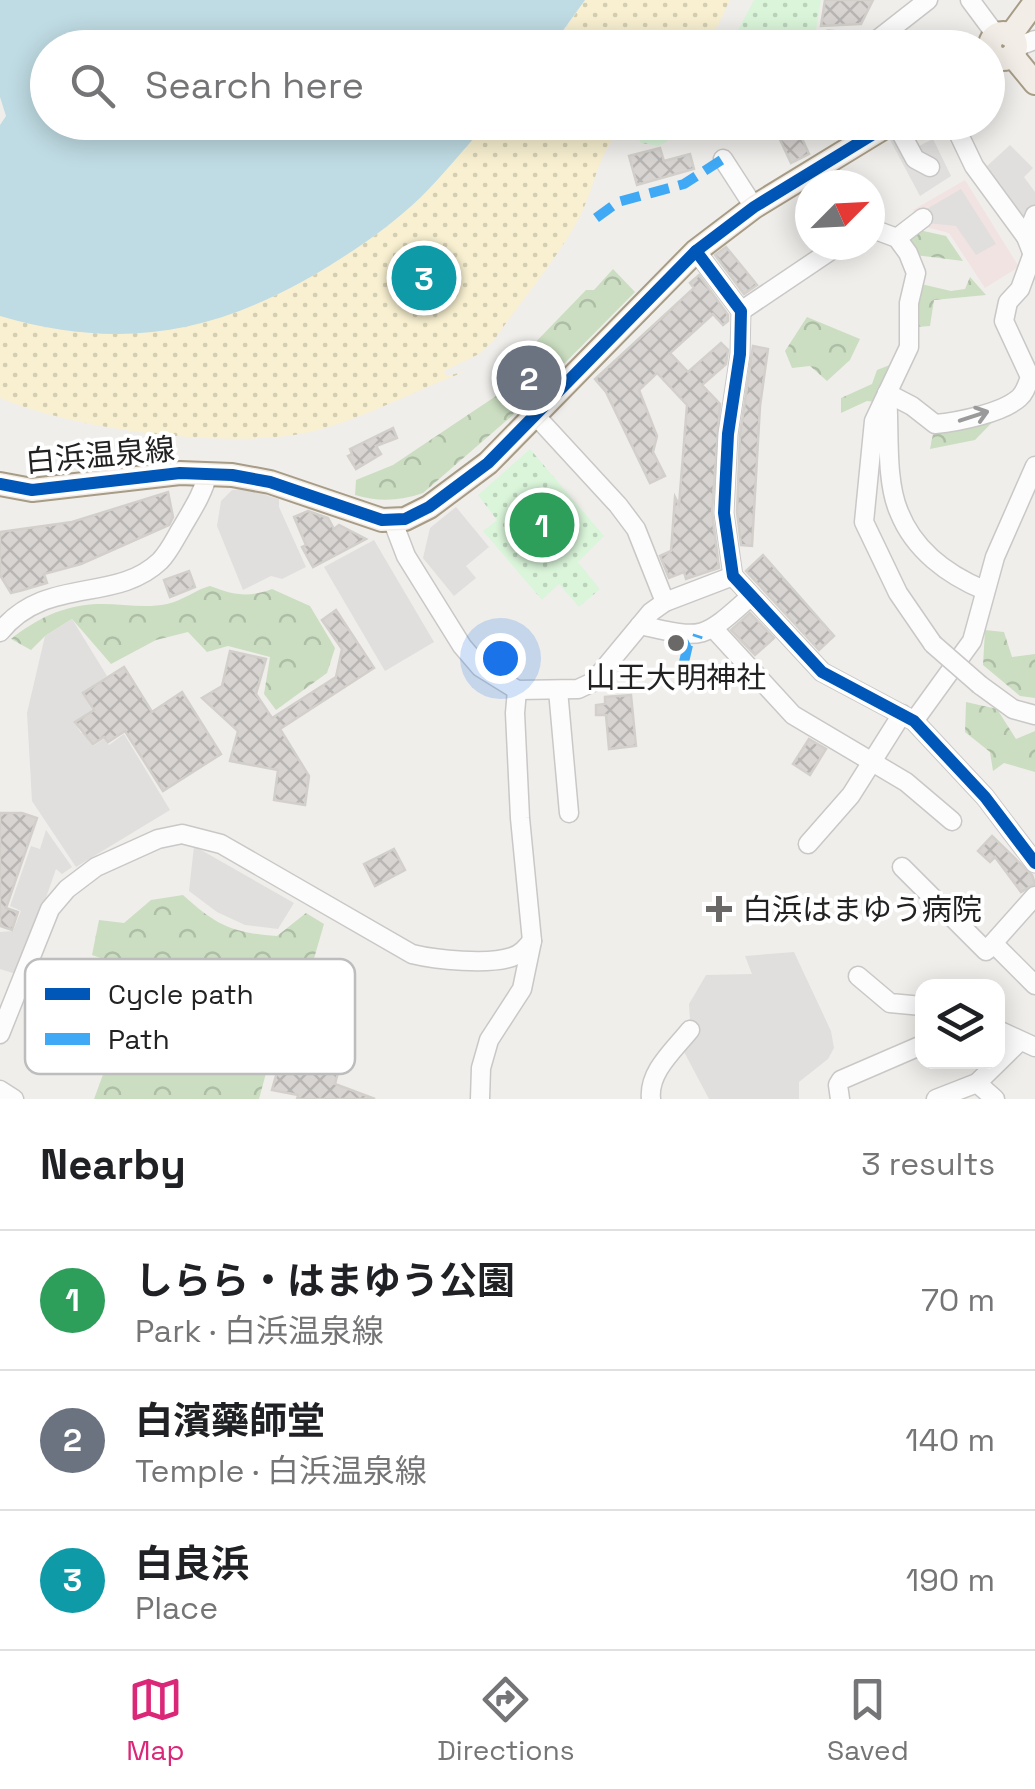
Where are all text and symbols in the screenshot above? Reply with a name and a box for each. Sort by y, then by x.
search box [30,30,1005,140]
icon: search [65,58,120,113]
text: Search here [145,61,364,109]
north arrow [795,170,885,260]
pin: 3 [392,240,456,316]
pin: 2 [496,340,562,416]
one-way arrow [958,406,990,424]
street label: 白浜温泉線 [24,429,176,481]
pin: 1 [510,488,574,562]
marker: 山王大明神社 [665,632,687,654]
your location [475,633,526,684]
place label: 山王大明神社 [586,658,766,697]
place label: 白浜はまゆう病院 [742,890,982,929]
marker: 白浜はまゆう病院 [706,896,732,922]
legend [25,959,355,1074]
text: Cycle path [108,976,254,1012]
map controls [915,979,1005,1069]
button: layers [915,979,1005,1069]
text: Path [108,1021,170,1057]
text: Nearby [40,1138,186,1191]
text: 3 results [861,1144,995,1184]
text: しらら・はまゆう公園 [135,1257,515,1305]
text: 1 [65,1280,80,1320]
text: 70 m [921,1280,995,1320]
text: Park · 白浜温泉線 [135,1311,384,1351]
text: 白濱藥師堂 [135,1397,325,1445]
text: 2 [63,1420,82,1460]
text: 140 m [905,1420,995,1460]
text: Temple · 白浜温泉線 [135,1451,427,1491]
text: 白良浜 [135,1540,249,1588]
text: 3 [63,1560,82,1600]
text: 190 m [906,1560,995,1600]
text: Place [135,1588,218,1628]
tab: Map [126,1672,185,1768]
tab: Directions [437,1672,574,1768]
tab: Saved [827,1672,909,1768]

